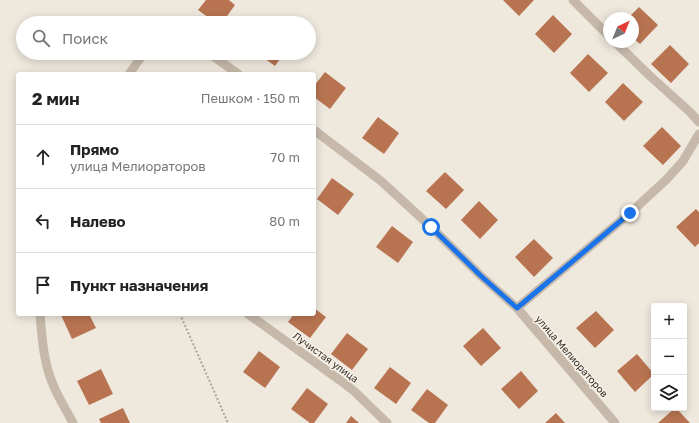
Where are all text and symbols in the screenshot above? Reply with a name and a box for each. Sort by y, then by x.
north arrow [603,12,639,48]
search box [16,16,316,60]
icon: search [30,27,52,49]
text: Поиск [62,29,108,47]
text: 2 мин [32,88,80,109]
text: Пешком · 150 m [201,90,300,106]
text: Прямо [70,140,119,158]
icon: ahead [32,146,54,168]
text: 70 m [270,149,300,165]
text: улица Мелиораторов [70,158,206,174]
route end [621,204,639,222]
icon: left [32,210,54,232]
text: Налево [70,212,126,230]
text: 80 m [269,213,300,229]
route start [422,218,440,236]
icon: arrive [32,274,54,296]
text: Пункт назначения [70,276,208,294]
map controls [651,303,687,411]
button: + [651,303,687,339]
street label: улица Мелиораторов [533,313,611,400]
street label: Лучистая улица [291,329,361,385]
button: − [651,339,687,375]
button: layers [651,375,687,411]

